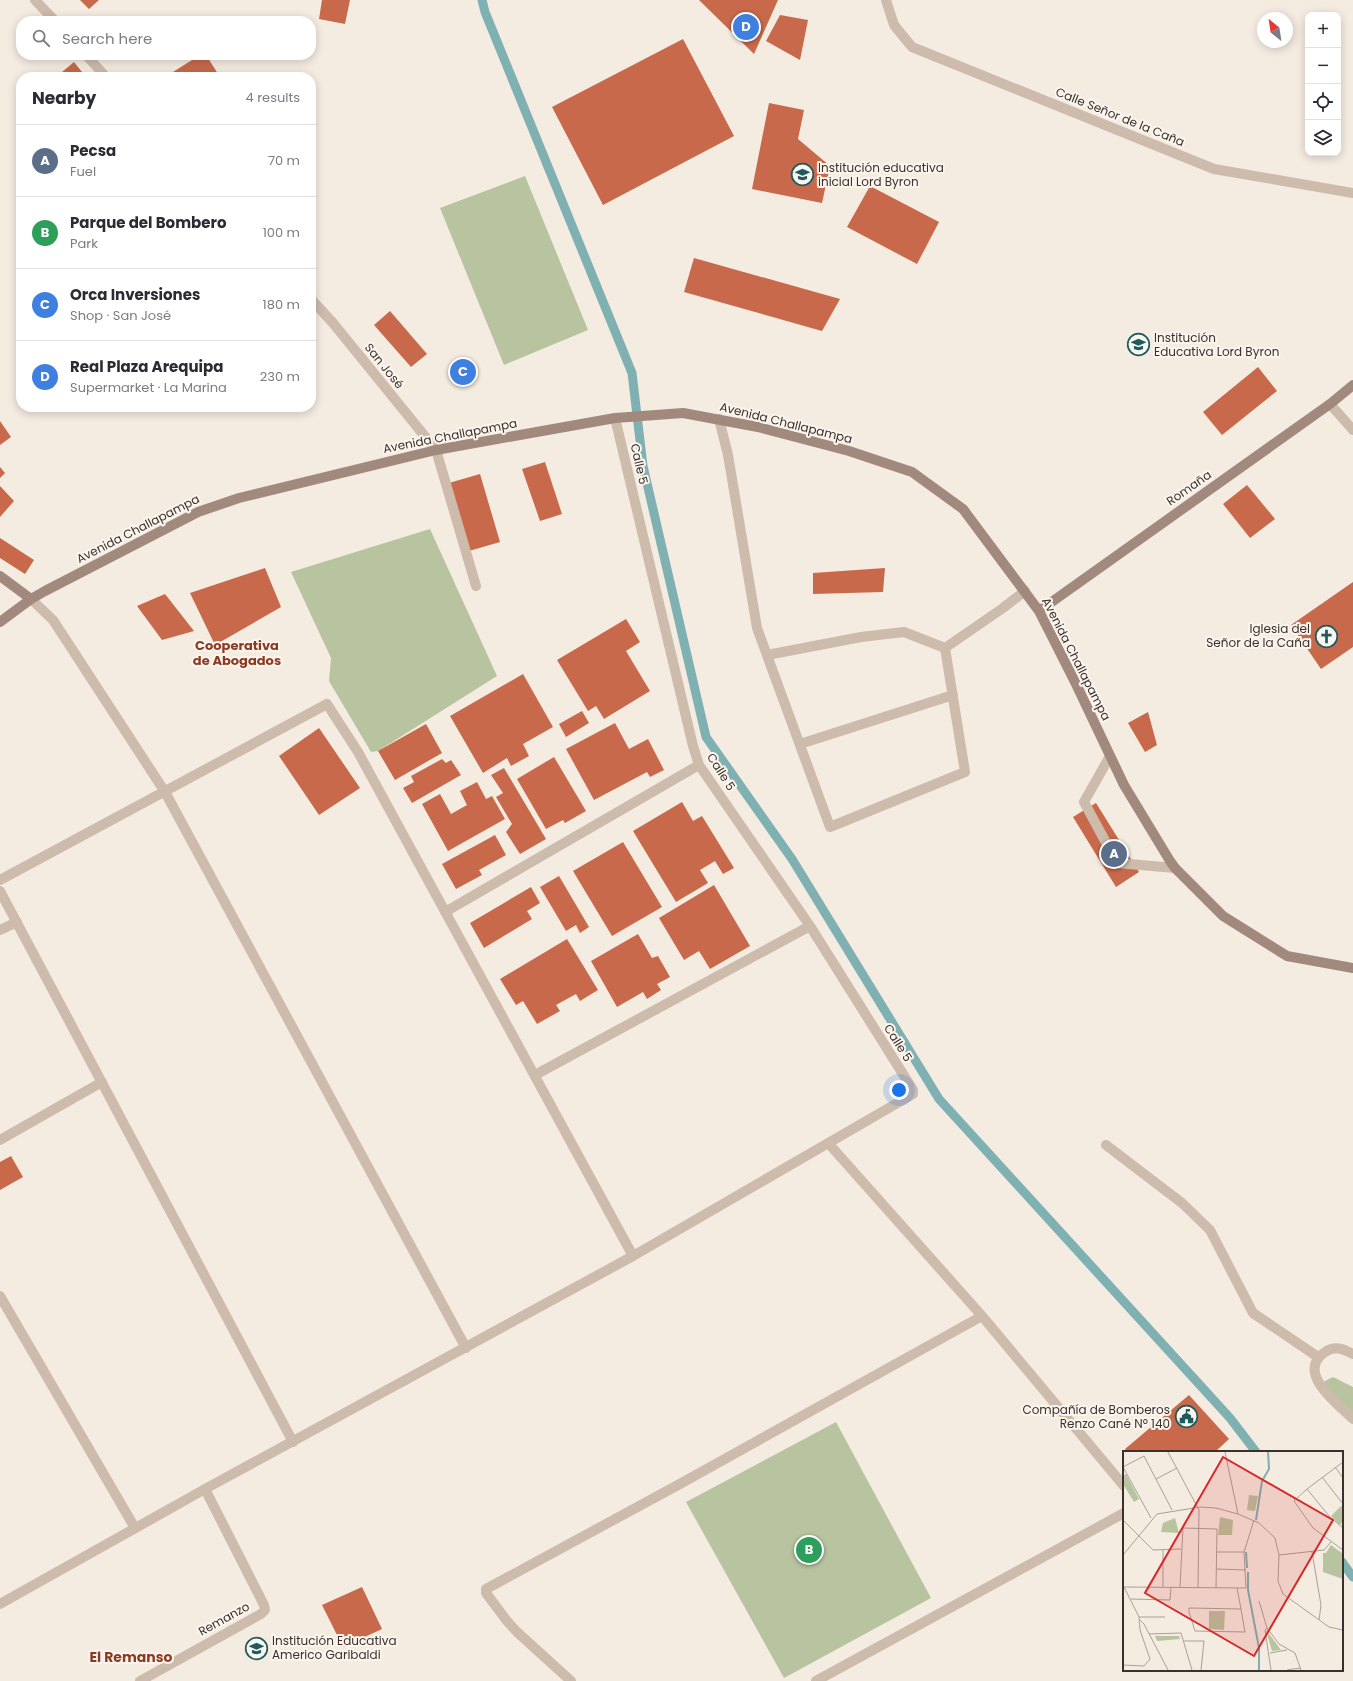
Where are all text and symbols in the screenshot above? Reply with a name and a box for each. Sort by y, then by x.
pin: D [733,12,759,42]
north arrow [1257,12,1293,48]
map controls [1305,12,1341,156]
button: + [1305,12,1341,48]
search box [16,16,316,60]
icon: search [30,27,52,49]
text: Search here [62,28,152,49]
button: − [1305,48,1341,84]
street label: Calle Señor de la Caña [1053,83,1187,150]
button: locate [1305,84,1341,120]
text: Nearby [32,86,96,110]
text: 4 results [246,88,300,107]
button: layers [1305,120,1341,156]
text: Pecsa [70,140,116,161]
text: A [40,151,50,170]
text: 70 m [268,151,300,170]
place label: Institución educativa inicial Lord Byron [818,159,944,190]
text: Fuel [70,162,96,181]
school or university icon: Institución educativa inicial Lord Byron [789,162,815,188]
text: Parque del Bombero [70,212,226,233]
text: B [41,223,49,242]
text: 100 m [263,223,300,242]
text: Park [70,234,98,253]
text: Orca Inversiones [70,284,200,305]
text: C [40,295,50,314]
text: 180 m [263,295,300,314]
text: Shop · San José [70,306,171,325]
place label: Institución Educativa Lord Byron [1154,329,1279,360]
school or university icon: Institución Educativa Lord Byron [1126,332,1152,358]
street label: San José [361,339,408,392]
text: Real Plaza Arequipa [70,356,223,377]
pin: C [450,357,476,387]
text: D [40,367,50,386]
text: 230 m [260,367,300,386]
text: Supermarket · La Marina [70,378,227,397]
street label: Avenida Challapampa [718,398,854,447]
street label: Avenida Challapampa [381,414,518,457]
street label: Calle 5 [627,442,652,486]
street label: Romaña [1163,466,1215,509]
street label: Avenida Challapampa [73,490,202,567]
street label: Avenida Challapampa [1038,594,1115,723]
place label: Iglesia del Señor de la Caña [1206,620,1310,651]
church icon: Iglesia del Señor de la Caña [1313,623,1339,649]
district label: Cooperativa de Abogados [193,636,281,670]
street label: Calle 5 [703,750,740,794]
pin: A [1101,839,1127,869]
street label: Calle 5 [880,1021,917,1065]
your location [889,1080,909,1100]
place label: Compañía de Bomberos Renzo Cané Nº 140 [1022,1401,1170,1432]
public building icon: Compañía de Bomberos Renzo Cané Nº 140 [1173,1404,1199,1430]
inset map [1123,1451,1343,1671]
pin: B [796,1535,822,1565]
street label: Remanzo [195,1597,253,1640]
place label: Institución Educativa Americo Garibaldi [272,1632,397,1663]
school or university icon: Institución Educativa Americo Garibaldi [244,1635,270,1661]
district label: El Remanso [90,1647,173,1667]

